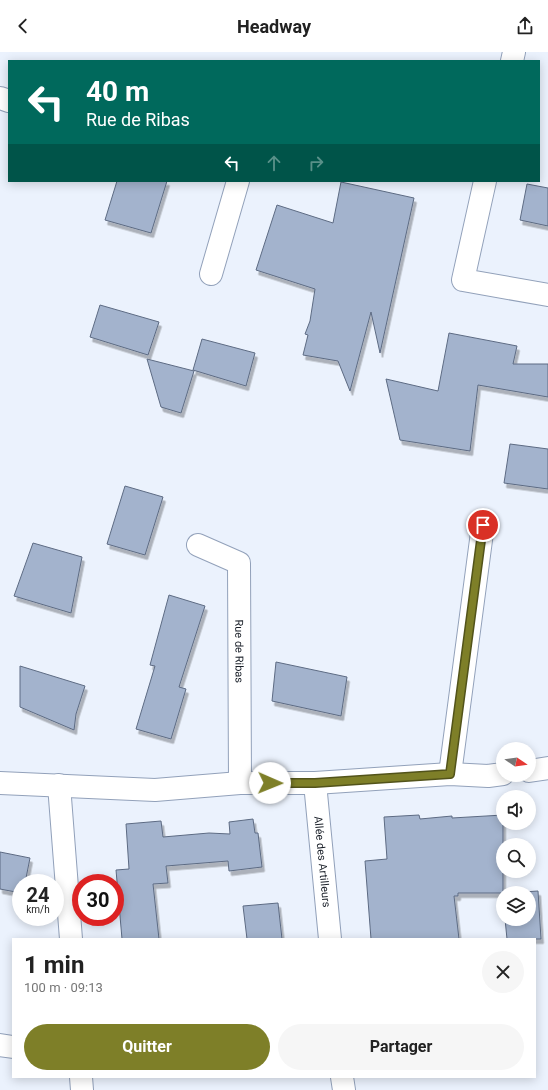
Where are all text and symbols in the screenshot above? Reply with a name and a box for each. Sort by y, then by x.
icon: back [12,15,34,37]
icon: share [514,15,536,37]
text: Headway [237,16,311,37]
text: 40 m [86,75,149,108]
icon: left [20,76,72,128]
text: Rue de Ribas [86,109,190,130]
icon: left [221,152,243,174]
icon: ahead [263,152,285,174]
icon: right [305,152,327,174]
pin [466,508,500,542]
icon: arrive [472,514,494,536]
street label: Rue de Ribas [233,619,246,683]
north arrow [496,742,536,782]
map controls [496,742,536,926]
position arrow [249,762,291,804]
button: sound [496,790,536,830]
street label: Allée des Artilleurs [312,815,333,908]
button: search [496,838,536,878]
speed limit sign: 30 [72,874,124,926]
text: 24 [27,883,49,907]
button: layers [496,886,536,926]
text: km/h [26,904,50,915]
text: 1 min [24,951,84,979]
button: close [482,951,524,993]
text: 100 m · 09:13 [24,980,103,995]
button: Quitter [24,1024,270,1070]
button: Partager [278,1024,524,1070]

